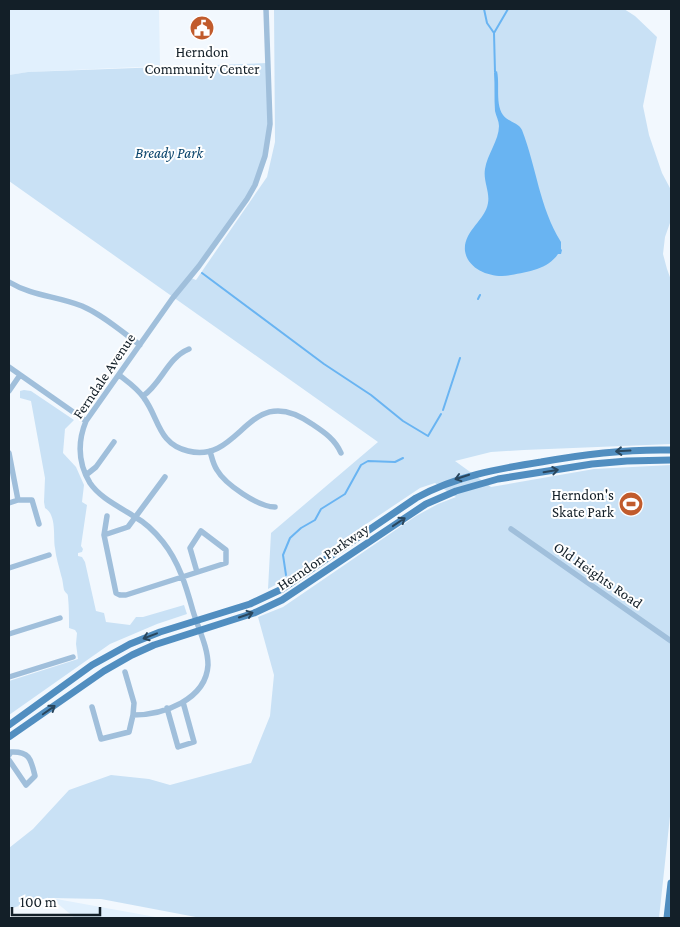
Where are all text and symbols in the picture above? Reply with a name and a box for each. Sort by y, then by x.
public building icon: Herndon Community Center [189,15,215,41]
place label: Herndon Community Center [144,44,260,78]
park label: Bready Park [135,145,204,162]
street label: Ferndale Avenue [70,330,139,422]
one-way arrow [615,447,631,456]
one-way arrow [543,465,559,475]
one-way arrow [455,473,471,483]
place label: Herndon's Skate Park [551,487,615,520]
sports icon: Herndon's Skate Park [618,491,644,517]
one-way arrow [392,517,406,527]
street label: Herndon Parkway [274,520,373,594]
street label: Old Heights Road [550,539,645,612]
one-way arrow [238,610,254,620]
one-way arrow [142,632,158,641]
one-way arrow [42,704,55,715]
scale bar [12,884,100,916]
text: 100 m [20,894,57,910]

